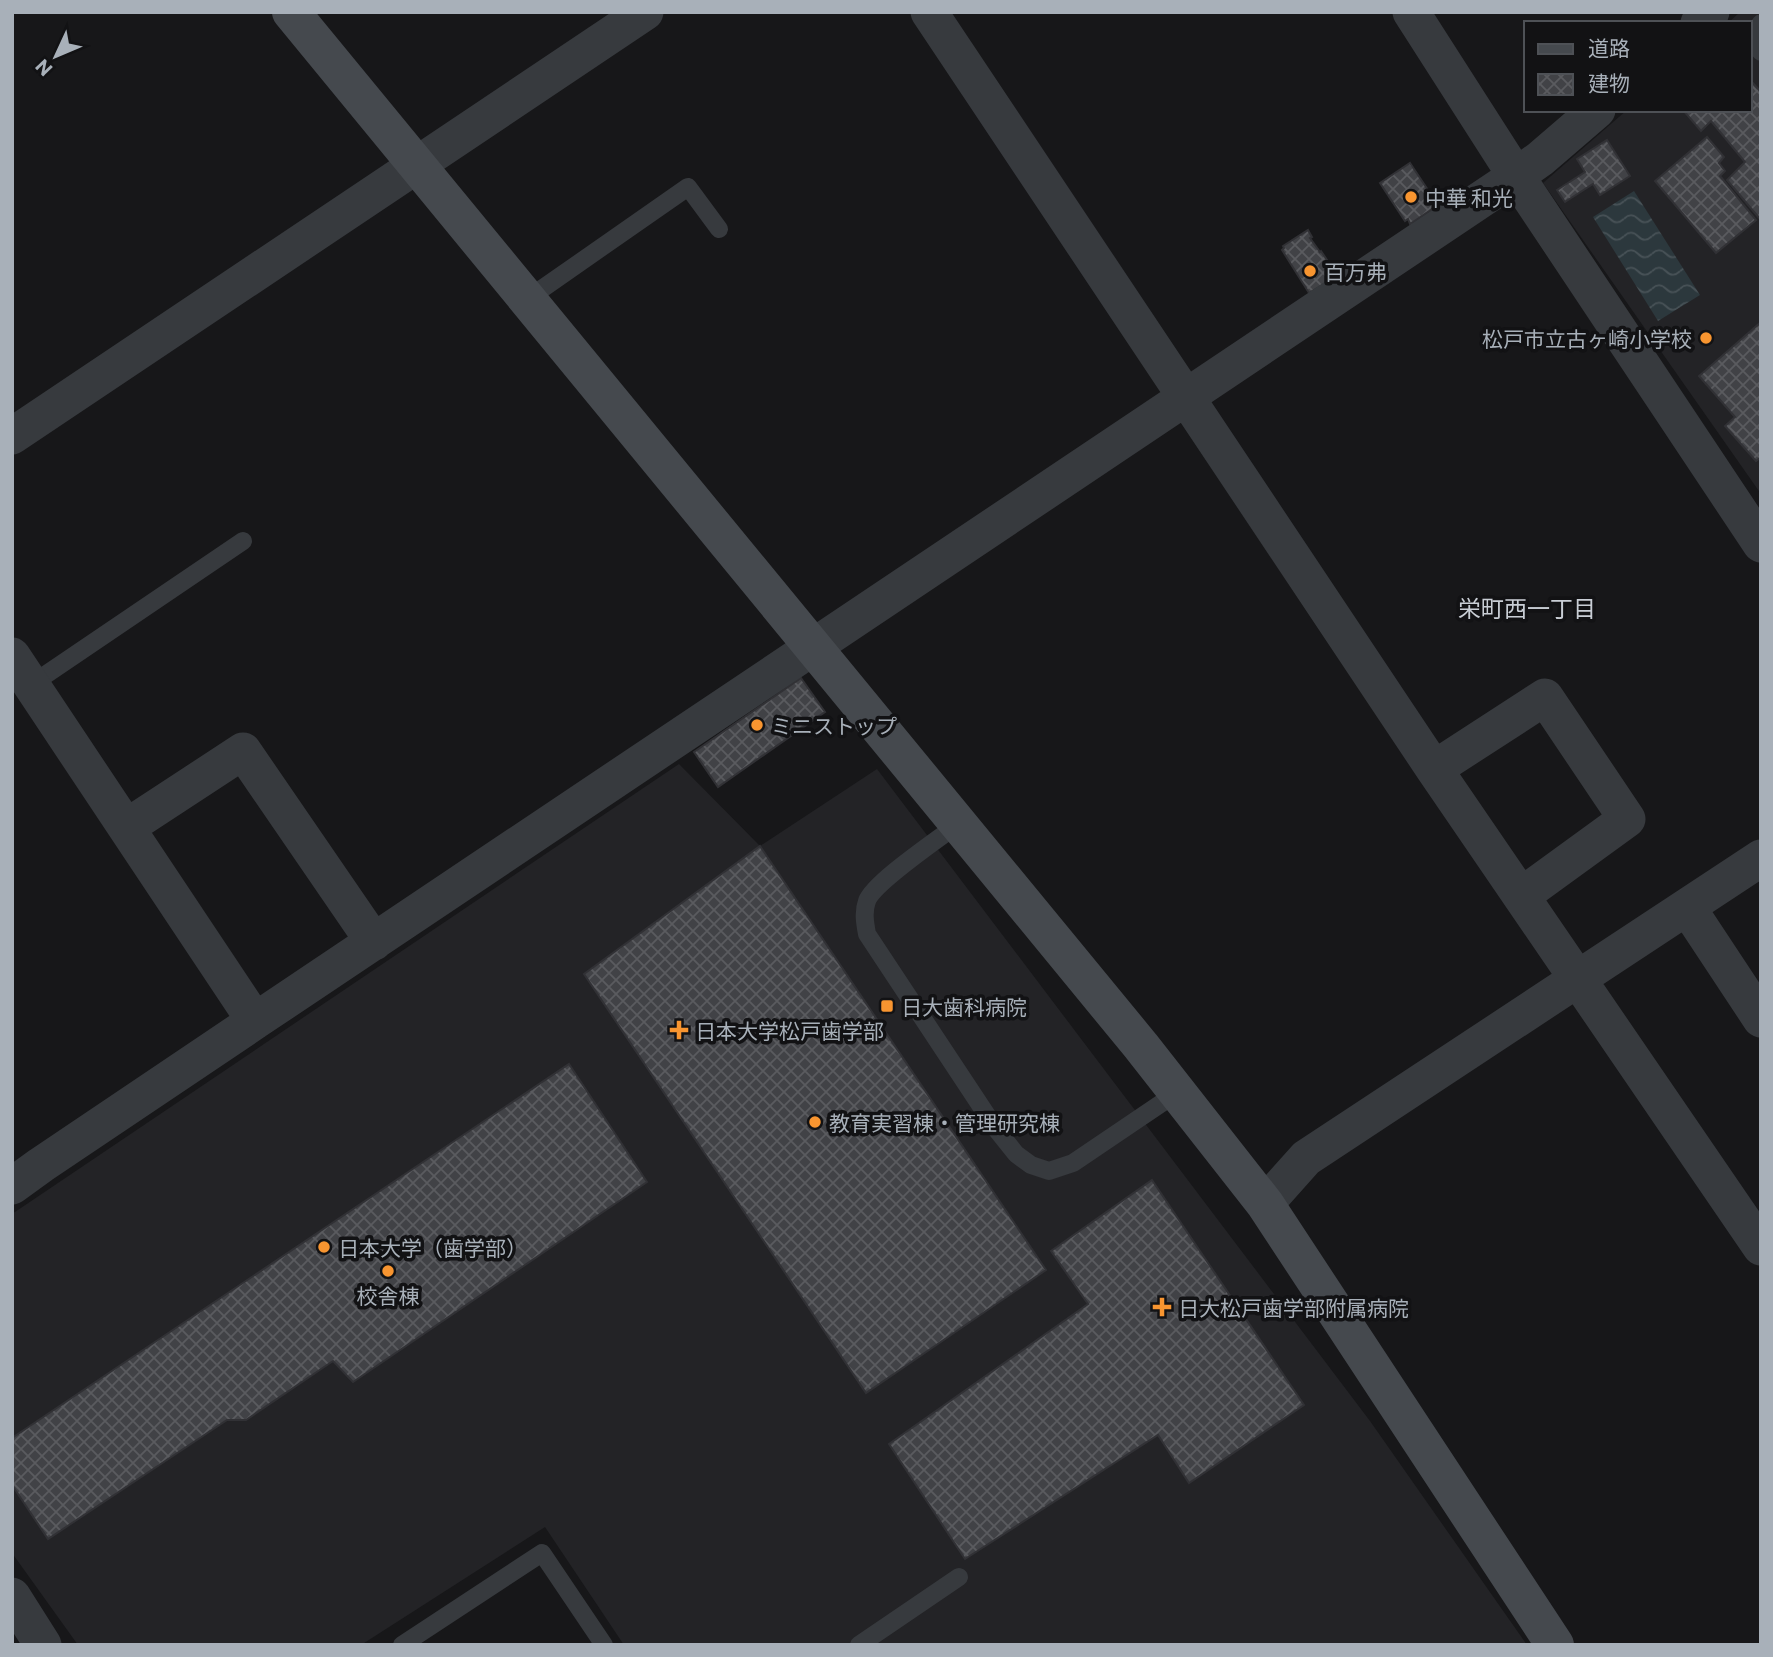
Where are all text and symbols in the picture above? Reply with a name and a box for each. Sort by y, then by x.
north arrow [21,21,91,91]
legend [1524,21,1752,112]
text: 道路 [1588,35,1630,60]
text: N [30,55,57,81]
text: 建物 [1588,70,1630,95]
place label: 中華 和光 [1425,185,1513,210]
marker: 中華 和光 [1403,189,1419,205]
place label: 百万弗 [1324,259,1387,284]
marker: 百万弗 [1302,263,1318,279]
place label: 松戸市立古ヶ崎小学校 [1482,326,1692,351]
marker: 松戸市立古ヶ崎小学校 [1698,330,1714,346]
district label: 栄町西一丁目 [1458,594,1596,622]
place label: ミニストップ [771,713,897,738]
marker: ミニストップ [749,717,765,733]
place label: 日大歯科病院 [901,994,1027,1019]
marker: 日大歯科病院 [879,998,895,1014]
place label: 日本大学松戸歯学部 [695,1018,884,1043]
marker: 日本大学松戸歯学部 [669,1020,689,1040]
place label: 教育実習棟・管理研究棟 [829,1110,1060,1135]
marker: 教育実習棟・管理研究棟 [807,1114,823,1130]
place label: 日本大学（歯学部） [338,1235,527,1260]
marker: 日本大学（歯学部） [316,1239,332,1255]
marker: 校舎棟 [380,1263,396,1279]
place label: 校舎棟 [357,1283,420,1308]
place label: 日大松戸歯学部附属病院 [1178,1295,1409,1320]
marker: 日大松戸歯学部附属病院 [1152,1297,1172,1317]

